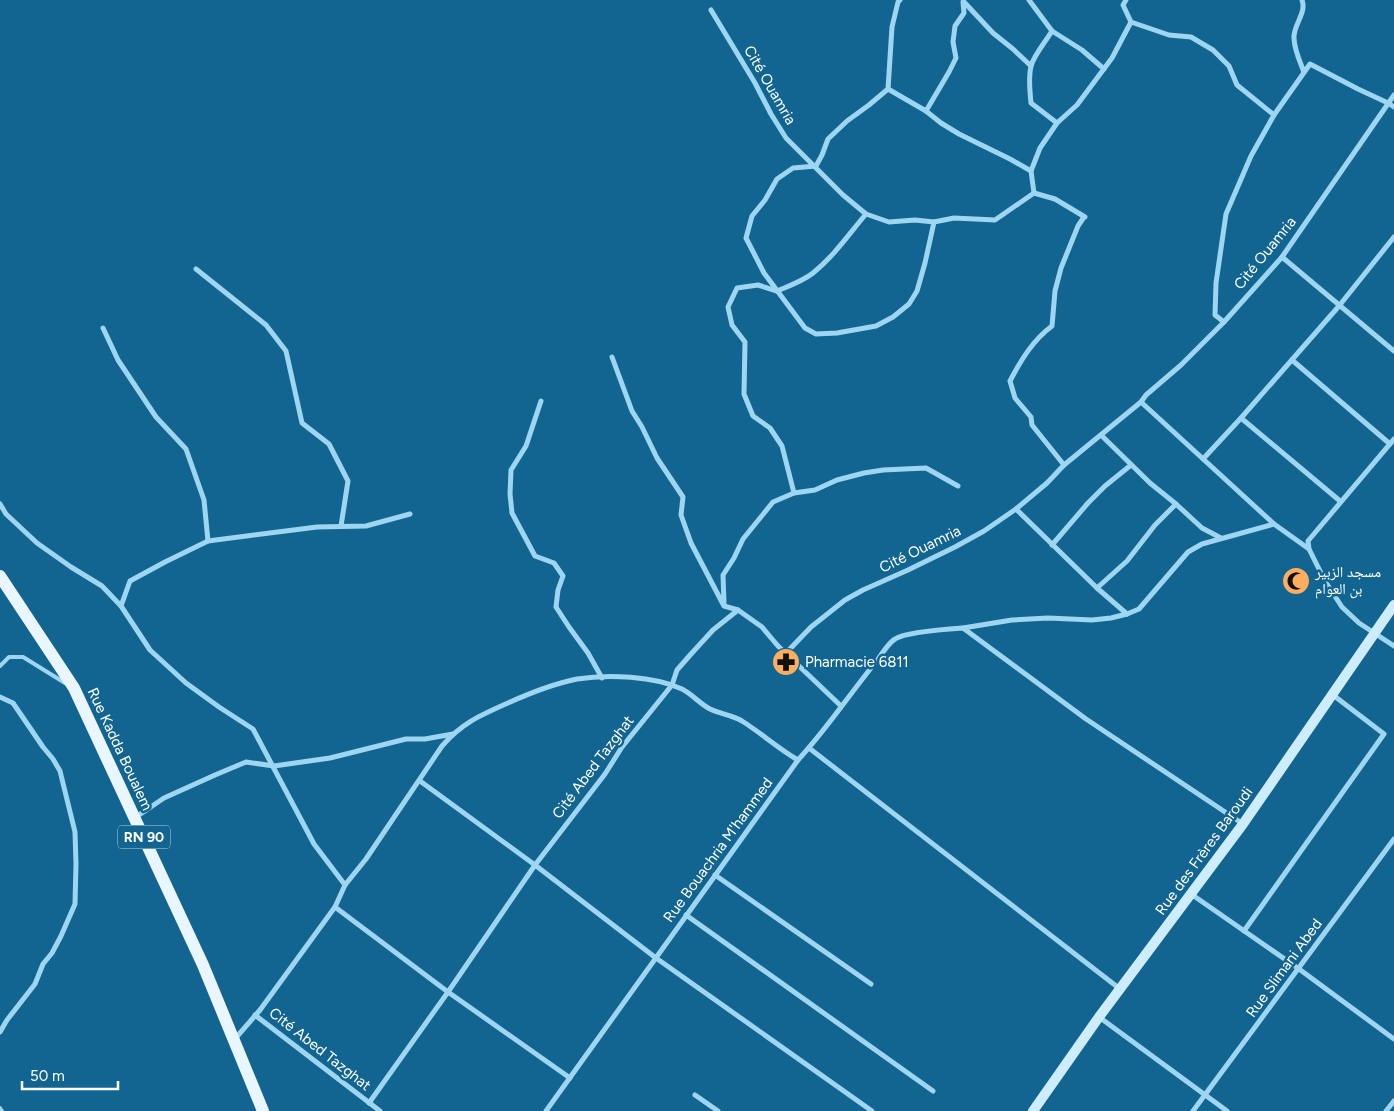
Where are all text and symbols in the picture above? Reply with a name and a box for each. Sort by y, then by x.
street label: Cité Ouamria [740,42,800,128]
street label: Cité Ouamria [1230,213,1300,293]
street label: Cité Ouamria [876,522,964,576]
place label: مسجد الزبير بن العوام [1314,563,1381,599]
mosque icon: مسجد الزبير بن العوام [1281,566,1311,596]
pharmacy icon: Pharmacie 6811 [771,647,801,677]
place label: Pharmacie 6811 [805,653,909,671]
street label: Rue Kadda Boualem [84,685,156,813]
street label: Cité Abed Tazghat [548,712,638,822]
street label: Rue Bouachria M'hammed [660,774,776,926]
street label: Rue des Frères Baroudi [1152,784,1256,918]
road number: RN 90 [118,826,170,849]
street label: Rue Slimani Abed [1242,915,1326,1021]
street label: Cité Abed Tazghat [265,1004,375,1095]
scale bar [22,1058,119,1090]
text: 50 m [30,1067,65,1085]

